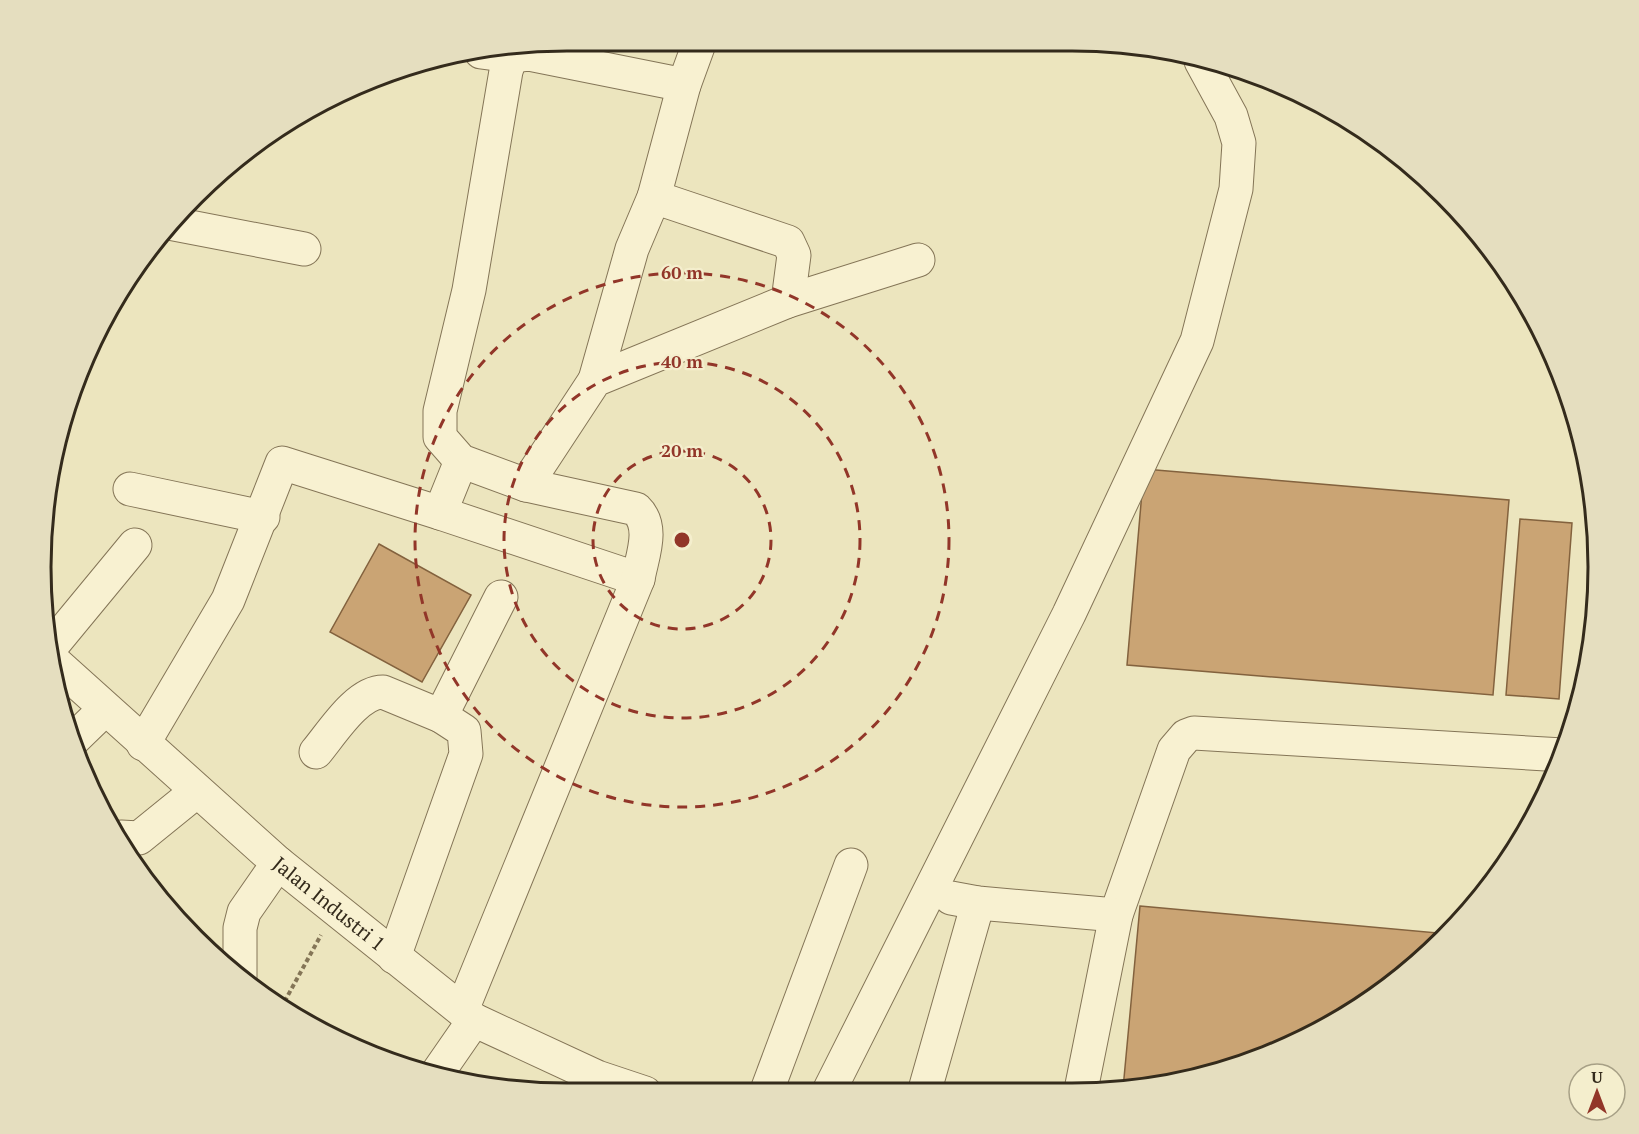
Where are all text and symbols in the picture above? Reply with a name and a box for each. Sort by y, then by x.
text: 60 m [661,260,703,284]
text: 40 m [661,349,703,373]
text: 20 m [661,438,703,462]
centre of rings [672,530,692,550]
street label: Jalan Industri 1 [268,850,391,957]
north arrow [1567,1062,1627,1122]
text: U [1591,1066,1603,1088]

